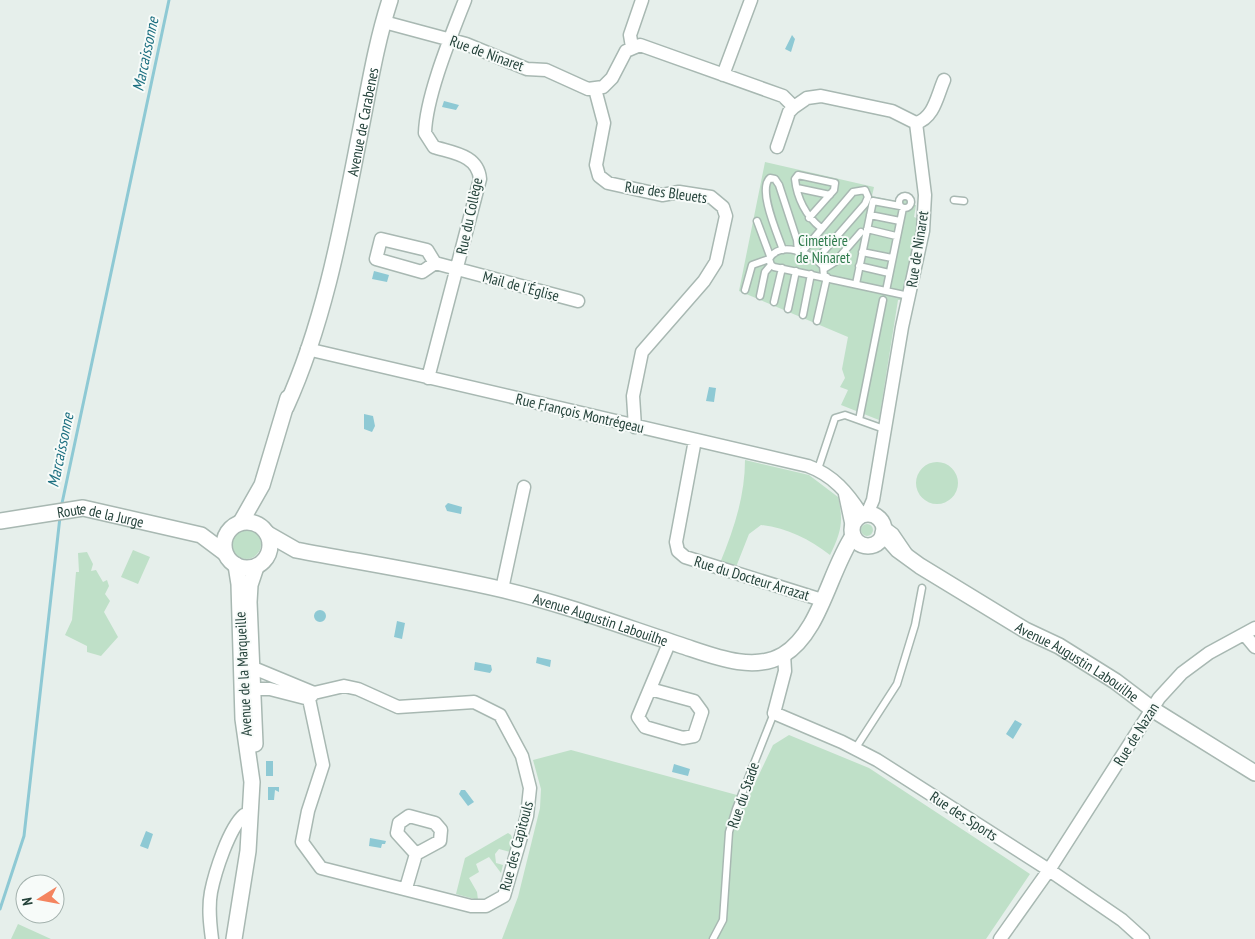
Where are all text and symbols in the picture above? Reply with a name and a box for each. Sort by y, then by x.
water label: Marcaissonne [127,14,163,93]
street label: Rue de Ninaret [447,31,527,75]
street label: Avenue de Carabenes [342,66,382,178]
street label: Rue du Collège [452,176,486,256]
street label: Rue des Bleuets [624,177,708,207]
street label: Rue de Ninaret [902,209,932,289]
park label: Cimetière de Ninaret [796,231,850,267]
street label: Mail de l'Église [481,267,561,305]
street label: Rue François Montrégeau [514,389,646,437]
water label: Marcaissonne [42,410,78,489]
street label: Route de la Jurge [56,498,146,531]
street label: Rue du Docteur Arrazat [692,551,812,605]
street label: Avenue Augustin Labouilhe [531,588,671,650]
street label: Avenue de la Marqueille [230,611,256,737]
street label: Avenue Augustin Labouilhe [1012,617,1143,705]
street label: Rue de Nazan [1109,699,1163,769]
street label: Rue du Stade [723,760,763,830]
street label: Rue des Sports [926,787,1002,845]
street label: Rue des Capitouls [495,799,537,893]
north arrow [15,874,65,924]
text: N [18,896,37,907]

